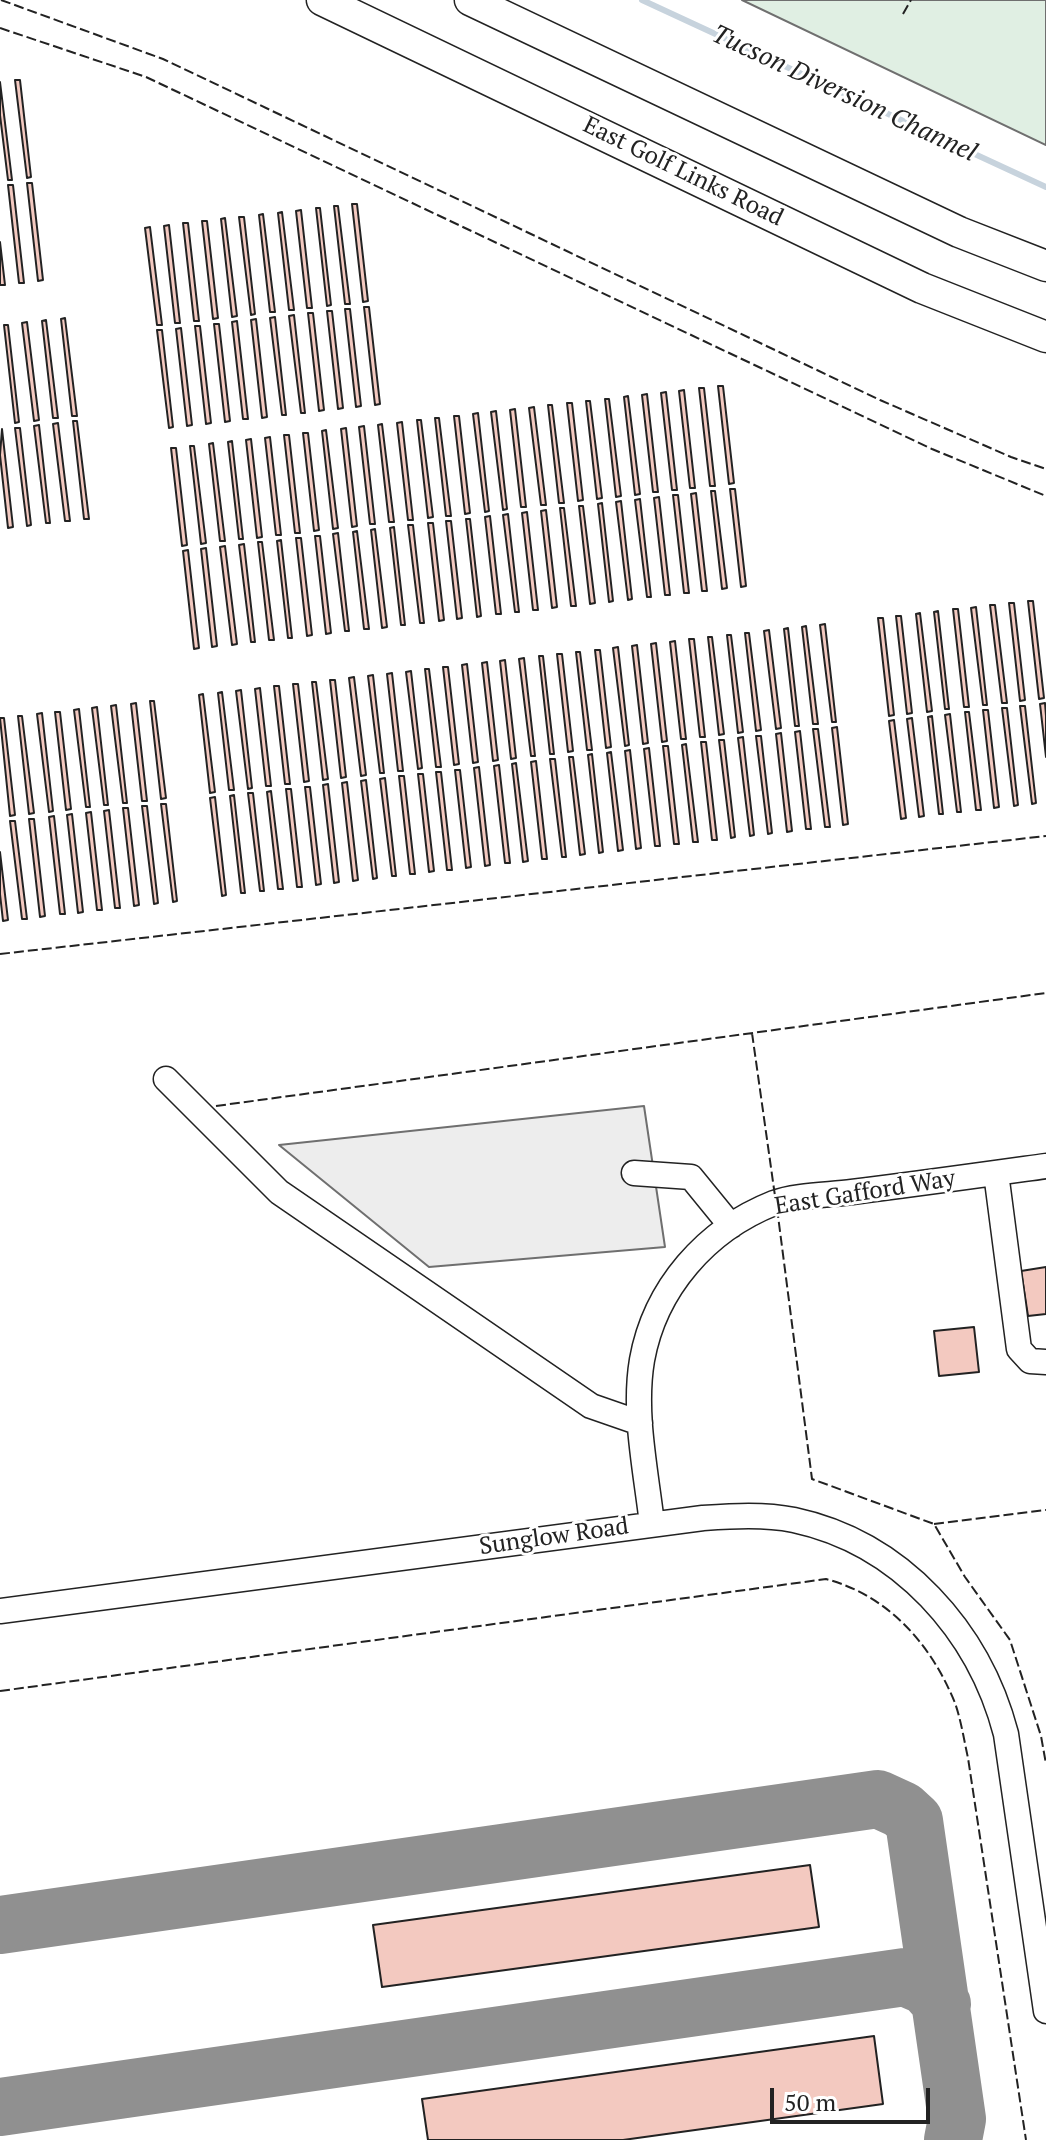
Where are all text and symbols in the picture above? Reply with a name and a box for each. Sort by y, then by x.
water label: Tucson Diversion Channel [707,19,981,169]
street label: East Golf Links Road [578,111,788,233]
street label: East Gafford Way [773,1164,957,1222]
street label: Sunglow Road [477,1512,631,1562]
scale bar [774,2072,934,2122]
text: 50 m [784,2086,836,2118]

